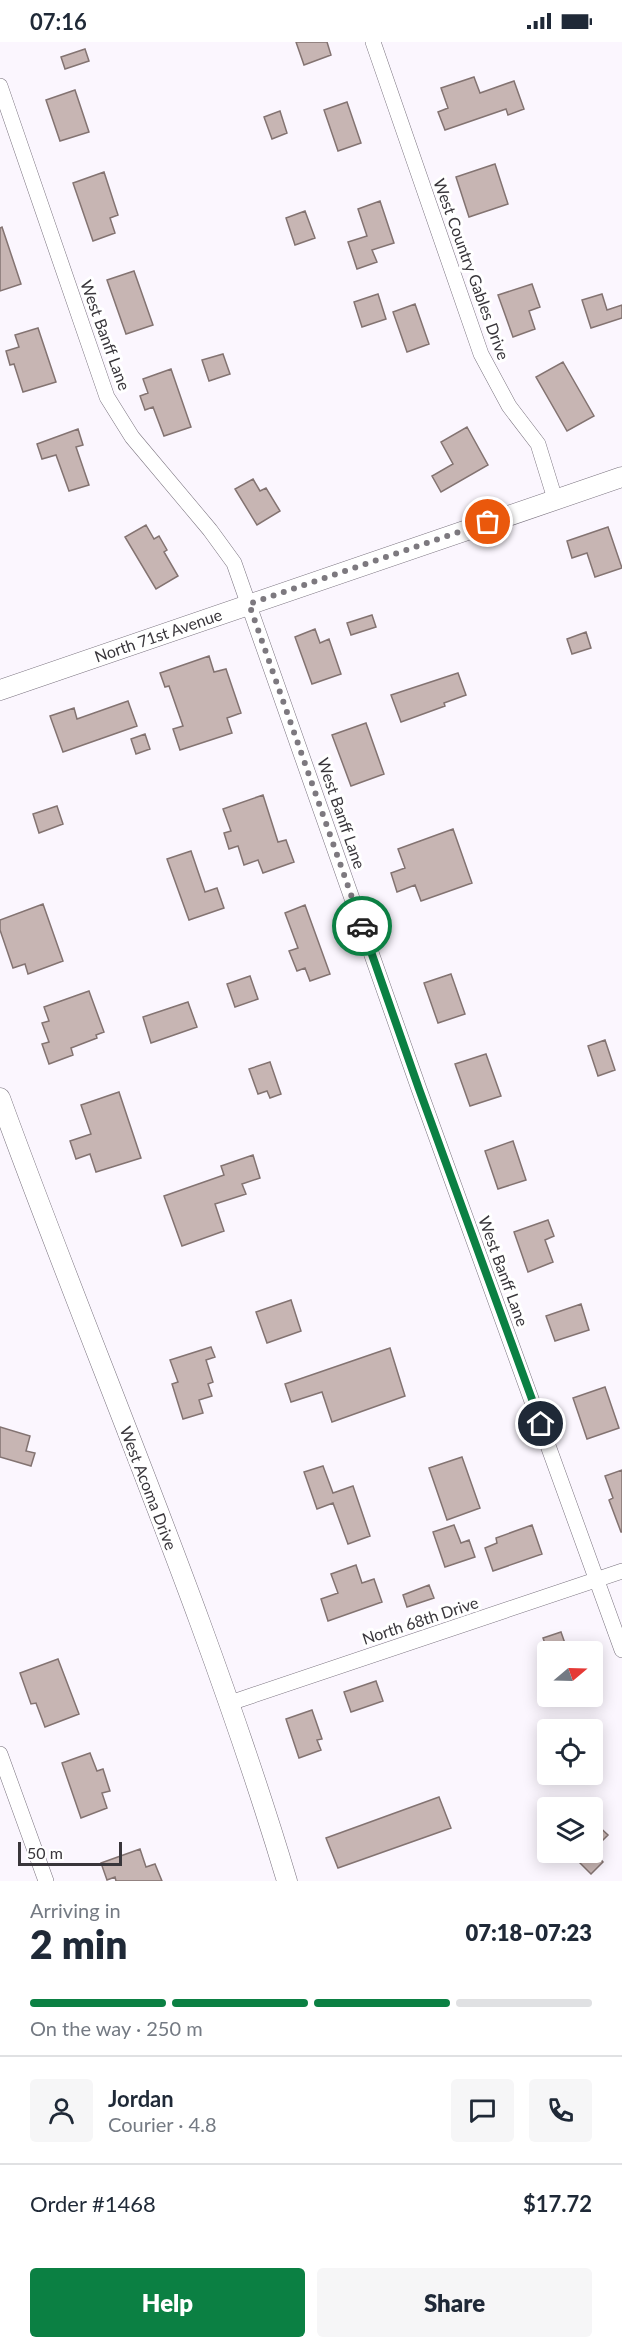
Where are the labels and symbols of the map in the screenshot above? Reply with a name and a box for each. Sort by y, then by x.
street label: West Country Gables Drive [430,176,514,362]
street label: West Banff Lane [77,277,135,393]
pin [462,496,513,547]
street label: North 71st Avenue [92,604,224,666]
street label: West Banff Lane [314,755,370,871]
courier [332,896,392,956]
street label: West Banff Lane [475,1213,533,1329]
pin [515,1398,566,1449]
street label: West Acoma Drive [117,1424,181,1552]
street label: North 68th Drive [359,1592,481,1648]
north arrow [537,1641,603,1707]
scale bar [18,1839,122,1866]

